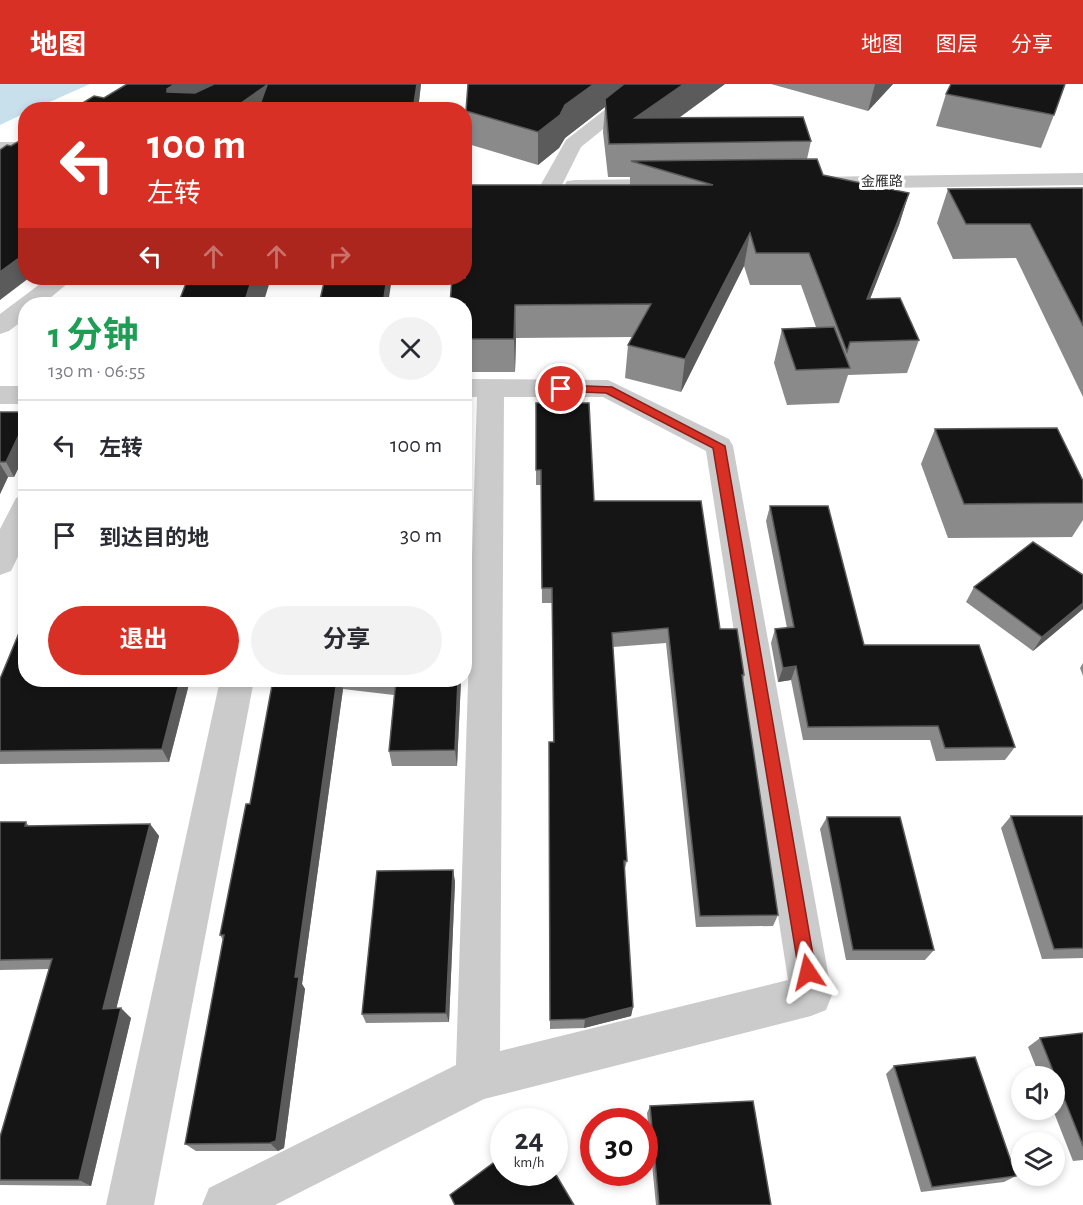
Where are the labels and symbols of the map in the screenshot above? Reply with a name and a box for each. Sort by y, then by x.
street label: 金雁路 [861,174,903,189]
pin [535,363,586,414]
position arrow [776,940,840,1004]
speed limit sign: 30 [580,1108,658,1186]

